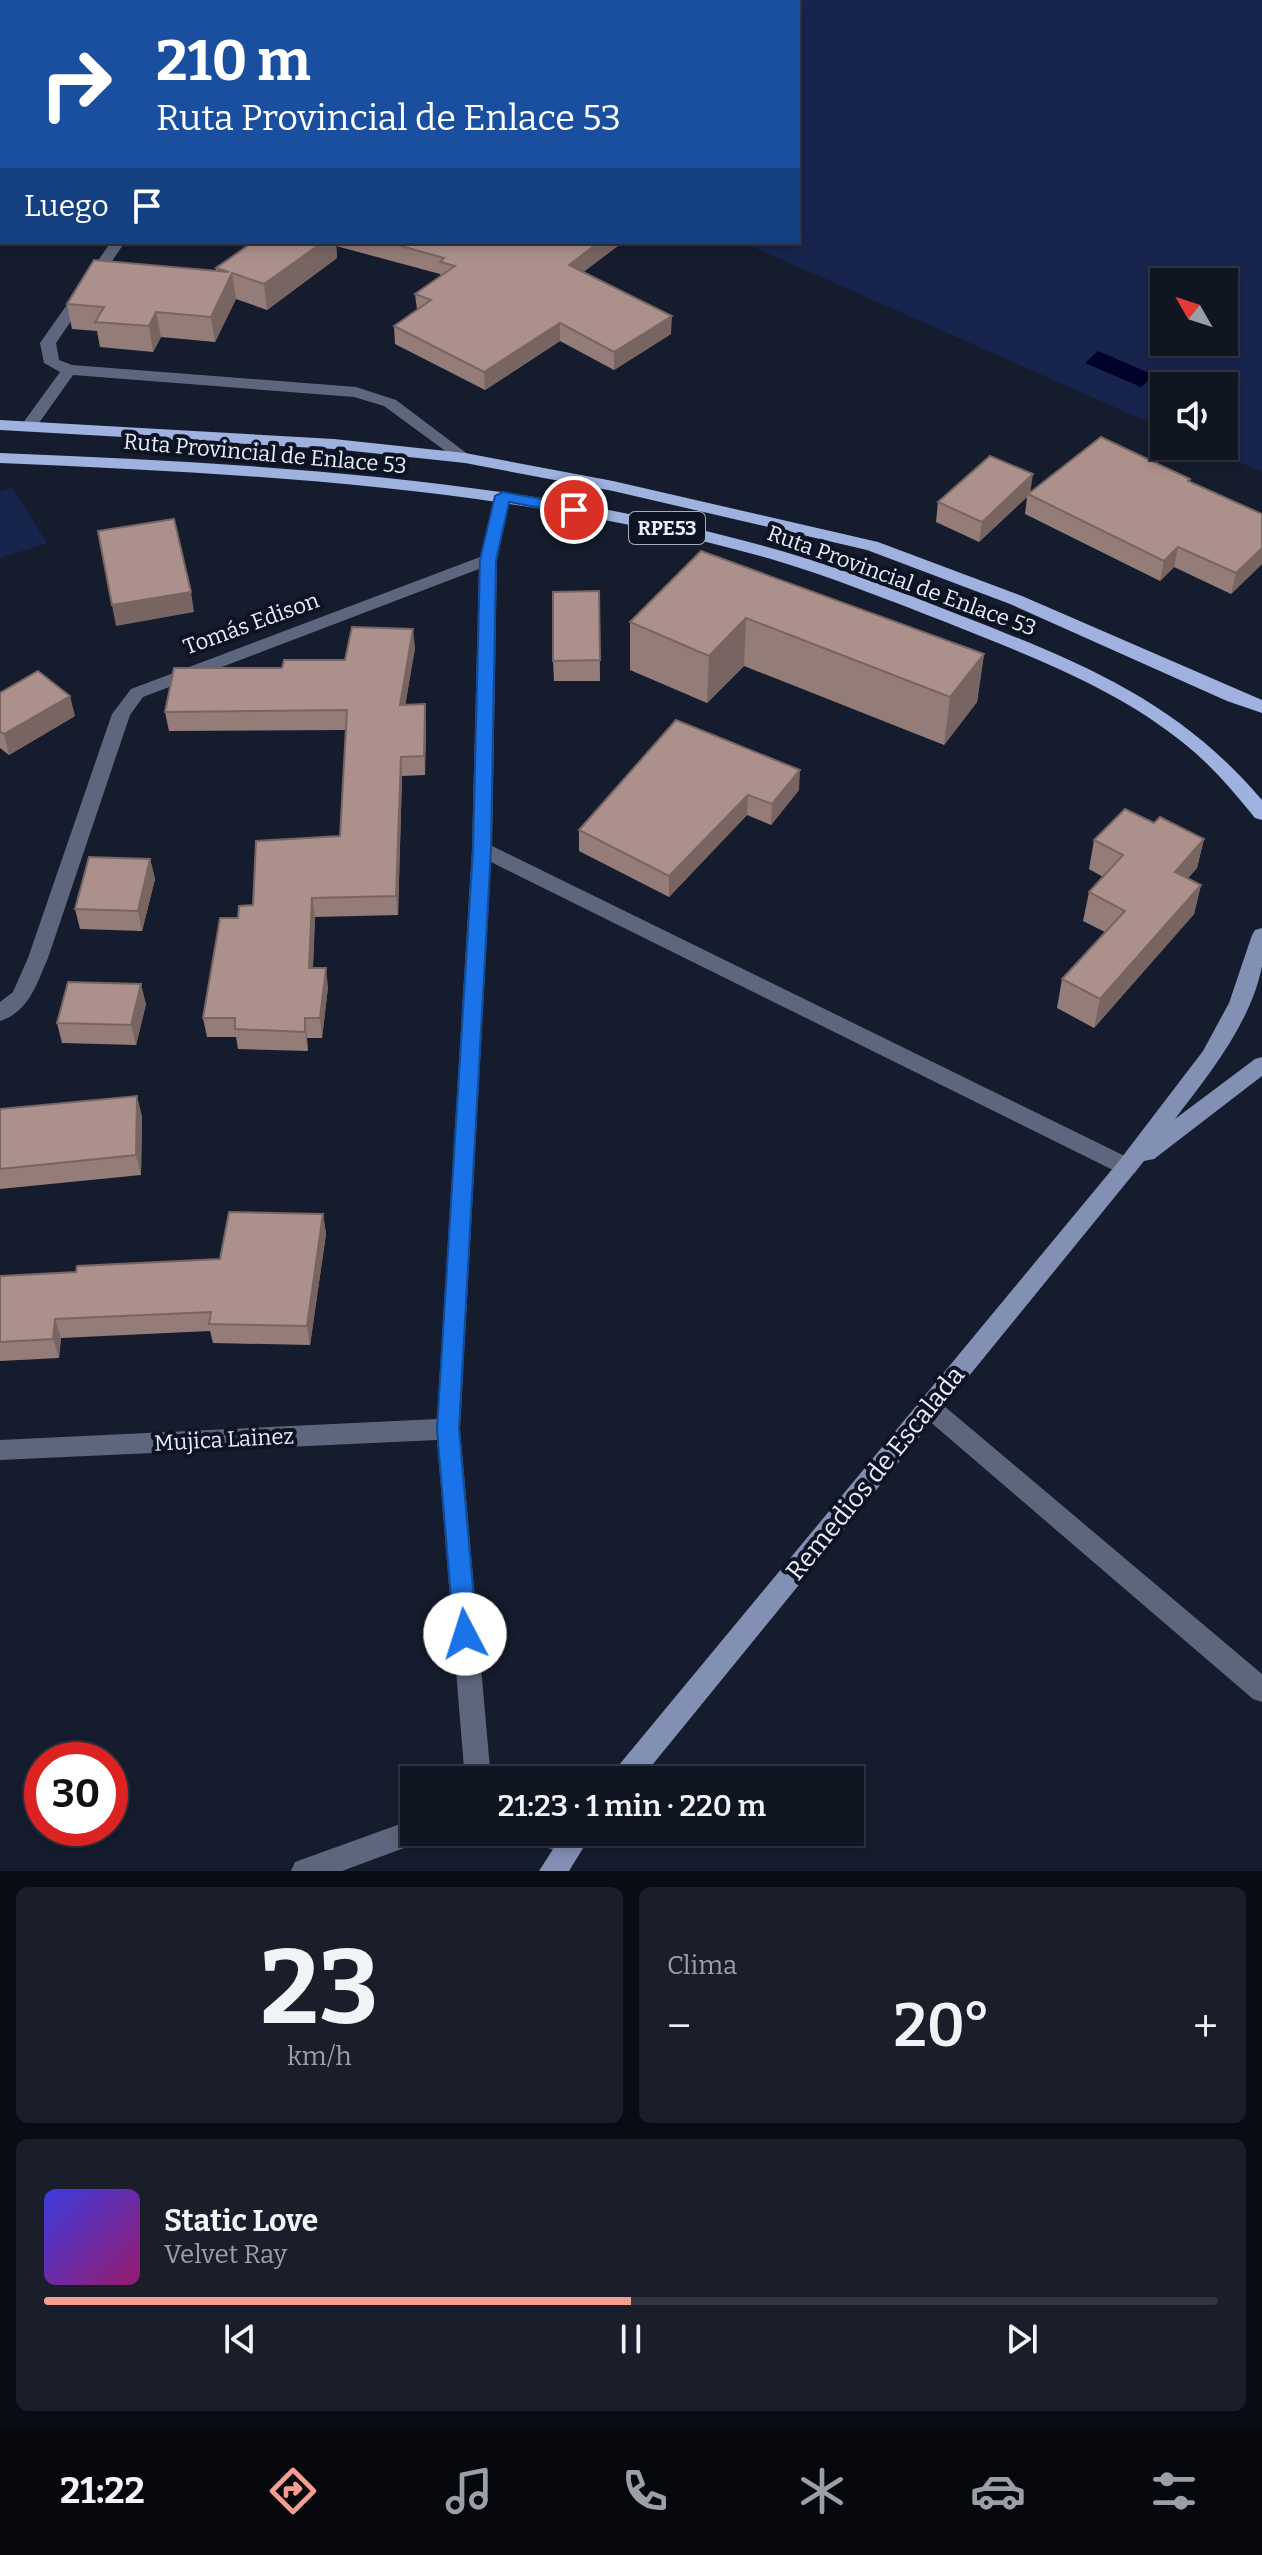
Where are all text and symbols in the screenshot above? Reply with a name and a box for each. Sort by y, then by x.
text: 210 m [156,28,311,95]
icon: right [24,32,128,136]
text: Ruta Provincial de Enlace 53 [156,96,621,140]
icon: arrive [125,184,169,228]
text: Luego [24,188,109,224]
north arrow [1150,268,1238,356]
map controls [1150,268,1238,460]
button: sound [1150,372,1238,460]
street label: Ruta Provincial de Enlace 53 [122,428,408,479]
pin [540,476,608,544]
icon: arrive [552,488,596,532]
road number: RPE53 [629,512,705,544]
street label: Ruta Provincial de Enlace 53 [764,519,1040,642]
street label: Tomás Edison [180,586,323,661]
street label: Remedios de Escalada [780,1360,971,1587]
street label: Mujica Lainez [153,1422,295,1457]
position arrow [423,1592,507,1676]
speed limit sign: 30 [24,1742,128,1846]
text: 21:23 · 1 min · 220 m [498,1788,766,1824]
text: 23 [260,1926,379,2051]
text: Clima [667,1950,737,1981]
text: 20° [893,1990,991,2062]
text: − [667,2000,691,2053]
text: + [1193,2000,1218,2053]
text: km/h [287,2041,352,2072]
text: Static Love [164,2203,318,2239]
text: Velvet Ray [164,2239,287,2270]
icon: previous [218,2317,262,2361]
icon: pause [609,2317,653,2361]
icon: next [1000,2317,1044,2361]
icon: directions [265,2463,321,2519]
icon: music [441,2463,497,2519]
icon: phone [617,2463,673,2519]
icon: climate [794,2463,850,2519]
icon: car [970,2463,1026,2519]
icon: filters [1146,2463,1202,2519]
text: 21:22 [60,2469,145,2513]

